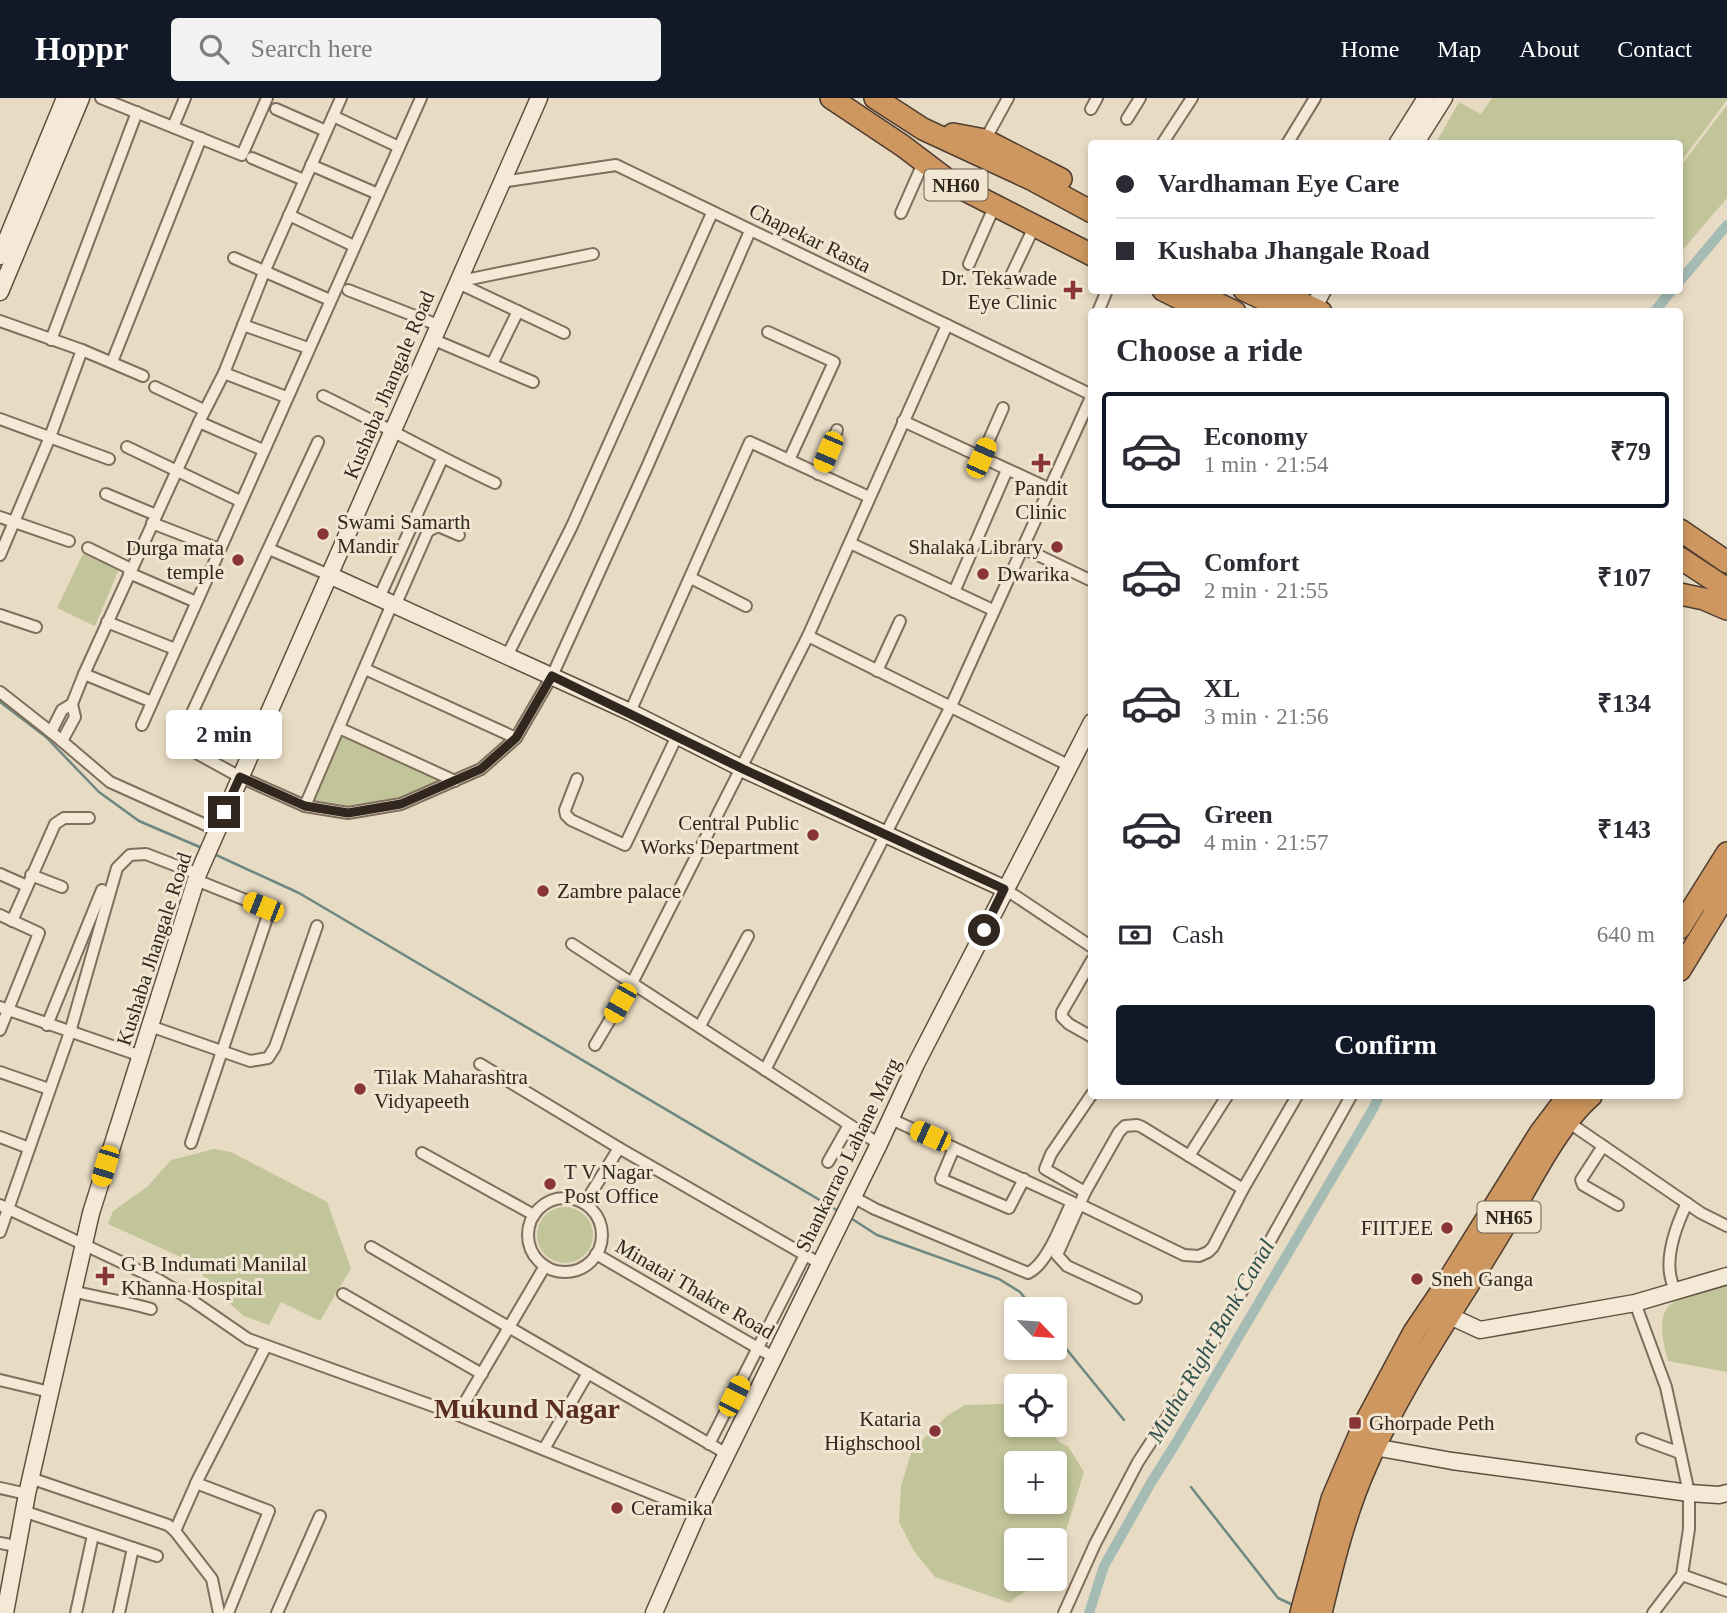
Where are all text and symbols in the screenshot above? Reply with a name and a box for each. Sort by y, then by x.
search box [171,18,661,81]
icon: search [195,30,233,68]
text: Hoppr [35,31,129,67]
text: Search here [251,34,373,63]
text: Home [1341,36,1399,62]
text: Map [1437,36,1481,62]
text: About [1519,36,1579,62]
text: Contact [1617,36,1692,62]
text: Vardhaman Eye Care [1158,169,1399,198]
road number: NH60 [925,170,988,200]
street label: Chapekar Rasta [745,198,875,278]
text: Kushaba Jhangale Road [1158,236,1430,265]
place label: Dr. Tekawade Eye Clinic [941,266,1057,314]
marker: Dr. Tekawade Eye Clinic [1063,280,1083,300]
street label: Kushaba Jhangale Road [339,287,440,483]
text: Choose a ride [1116,332,1303,368]
icon: car [1120,419,1183,482]
text: Economy [1204,422,1308,451]
car [811,429,846,475]
car [963,435,1000,481]
text: ₹79 [1610,437,1651,466]
text: 1 min · 21:54 [1204,452,1329,477]
marker: Pandit Clinic [1031,453,1051,473]
place label: Pandit Clinic [1014,476,1068,524]
place label: Swami Samarth Mandir [337,510,471,558]
marker: Swami Samarth Mandir [315,526,331,542]
place label: Shalaka Library [908,535,1043,559]
place label: Durga mata temple [126,536,225,584]
marker: Shalaka Library [1049,539,1065,555]
icon: car [1120,545,1183,608]
text: Comfort [1204,548,1299,577]
marker: Durga mata temple [230,552,246,568]
place label: Dwarika [997,562,1070,586]
text: ₹107 [1597,563,1651,592]
marker: Dwarika [975,566,991,582]
text: 2 min · 21:55 [1204,578,1329,603]
icon: car [1120,671,1183,734]
text: XL [1204,674,1240,703]
text: ₹134 [1597,689,1651,718]
text: 3 min · 21:56 [1204,704,1329,729]
callout: 2 min [166,710,282,760]
text: 2 min [196,722,252,747]
route end [208,796,240,828]
icon: car [1120,797,1183,860]
text: Green [1204,800,1273,829]
place label: Central Public Works Department [640,811,799,859]
text: ₹143 [1597,815,1651,844]
marker: Central Public Works Department [805,827,821,843]
text: 4 min · 21:57 [1204,830,1329,855]
street label: Kushaba Jhangale Road [111,849,197,1049]
place label: Zambre palace [557,879,681,903]
marker: Zambre palace [535,883,551,899]
car [240,889,287,925]
route start [968,914,1000,946]
icon: cash [1116,916,1154,954]
text: Cash [1172,920,1224,949]
text: 640 m [1597,922,1655,947]
car [601,980,640,1026]
button: Confirm [1116,1005,1655,1085]
street label: Shankarrao Lahane Marg [791,1054,906,1256]
place label: Tilak Maharashtra Vidyapeeth [374,1065,528,1113]
marker: Tilak Maharashtra Vidyapeeth [352,1081,368,1097]
car [907,1118,954,1154]
car [89,1143,122,1189]
place label: T V Nagar Post Office [564,1160,659,1208]
marker: T V Nagar Post Office [542,1176,558,1192]
road number: NH65 [1478,1202,1540,1232]
place label: FIITJEE [1361,1216,1433,1240]
marker: FIITJEE [1439,1220,1455,1236]
street label: Minatai Thakre Road [611,1234,779,1344]
water label: Mutha Right Bank Canal [1142,1235,1279,1448]
place label: G B Indumati Manilal Khanna Hospital [121,1252,307,1300]
marker: G B Indumati Manilal Khanna Hospital [95,1266,115,1286]
place label: Sneh Ganga [1431,1267,1534,1291]
marker: Sneh Ganga [1409,1271,1425,1287]
north arrow [1004,1297,1068,1360]
map controls [1004,1297,1067,1591]
car [716,1373,753,1419]
button: locate [1004,1374,1067,1437]
district label: Mukund Nagar [434,1393,620,1424]
place label: Kataria Highschool [824,1407,922,1455]
place label: Ghorpade Peth [1369,1411,1495,1435]
marker: Ghorpade Peth [1347,1415,1363,1431]
marker: Kataria Highschool [927,1423,943,1439]
button: + [1004,1451,1067,1514]
place label: Ceramika [631,1496,713,1520]
marker: Ceramika [609,1500,625,1516]
button: − [1004,1528,1067,1591]

